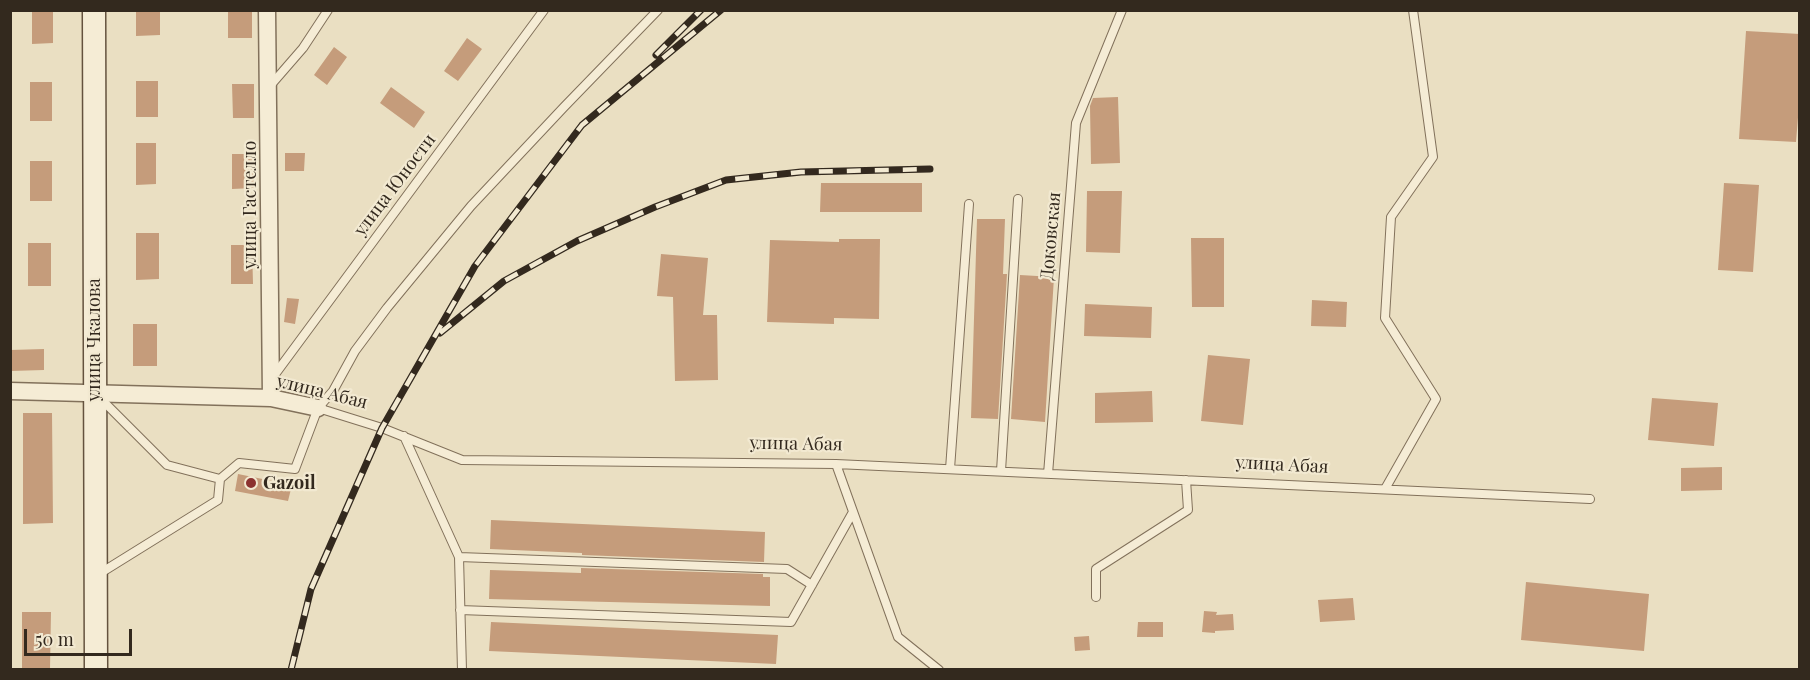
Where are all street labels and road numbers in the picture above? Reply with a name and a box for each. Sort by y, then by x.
street label: улица Юности [350,130,440,240]
street label: улица Гастелло [239,141,261,269]
street label: Доковская [1036,191,1066,281]
street label: улица Чкалова [83,278,105,402]
street label: улица Абая [274,370,370,414]
street label: улица Абая [749,432,843,456]
street label: улица Абая [1235,452,1329,478]

